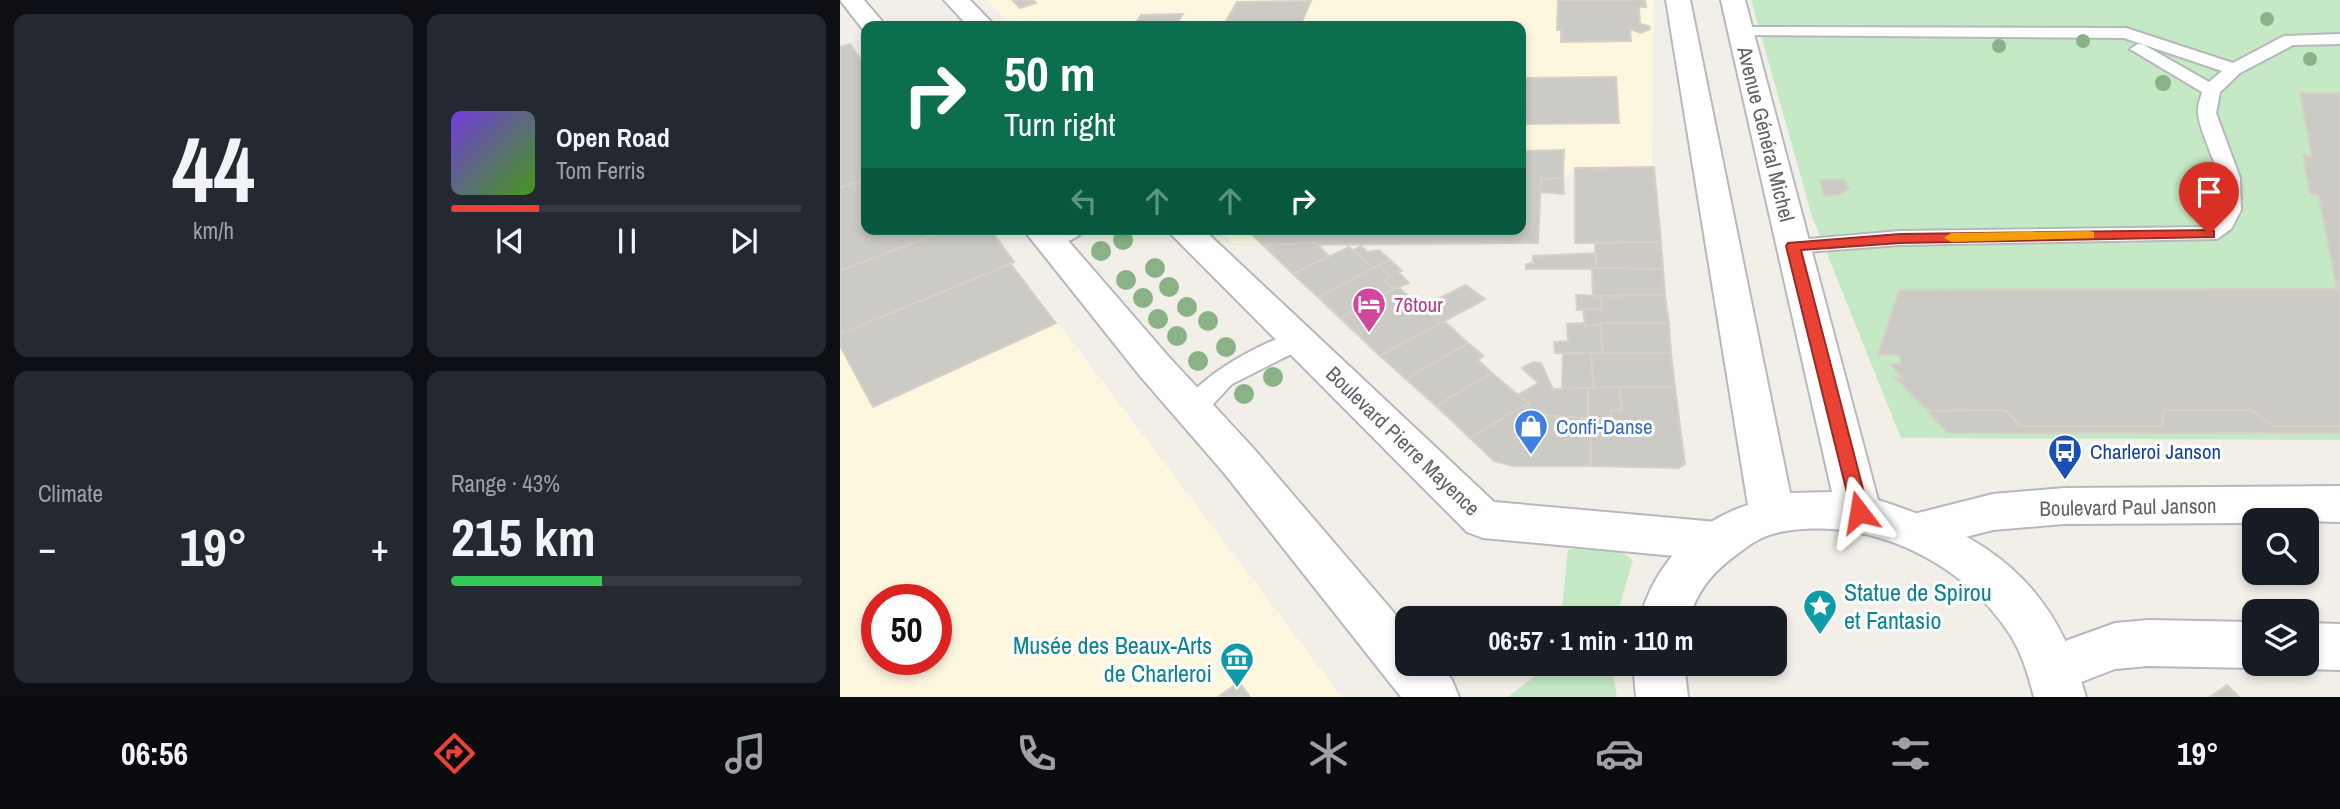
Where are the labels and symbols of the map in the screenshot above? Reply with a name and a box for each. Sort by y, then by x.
street label: Avenue Général Michel [1730,42,1802,225]
pin [2179,162,2239,234]
hotel icon: 76tour [1350,285,1388,334]
place label: 76tour [1394,290,1443,319]
street label: Boulevard Pierre Mayence [1320,360,1486,522]
shop icon: Confi-Danse [1512,407,1550,456]
place label: Confi-Danse [1556,412,1653,441]
bus stop icon: Charleroi Janson [2046,432,2084,481]
place label: Charleroi Janson [2090,437,2221,466]
position arrow [1822,475,1896,549]
street label: Boulevard Paul Janson [2039,491,2217,523]
place label: Statue de Spirou et Fantasio [1844,576,1992,636]
speed limit sign: 50 [861,584,952,675]
place icon: Statue de Spirou et Fantasio [1801,587,1839,636]
place label: Musée des Beaux-Arts de Charleroi [1013,629,1212,689]
museum icon: Musée des Beaux-Arts de Charleroi [1218,640,1256,689]

